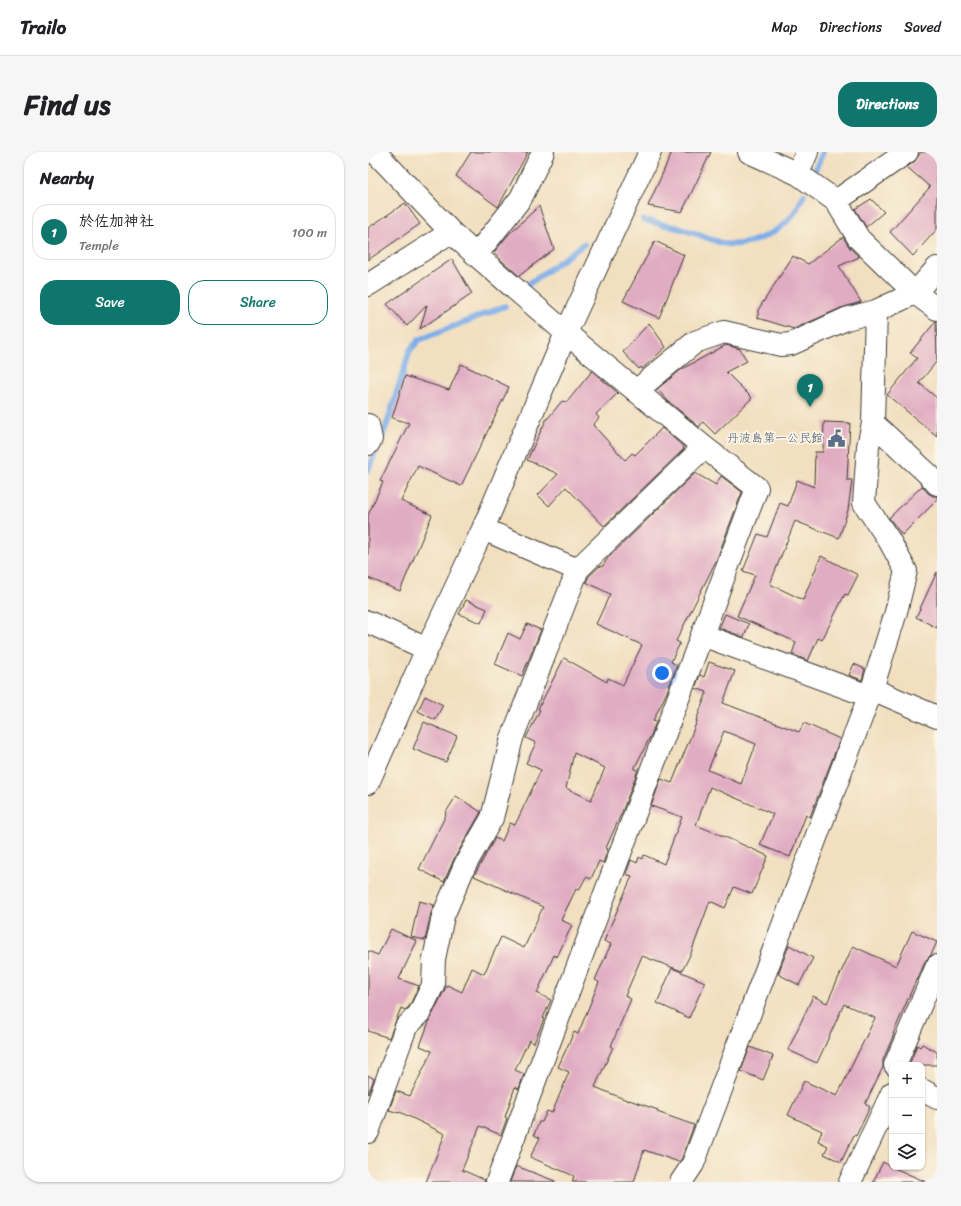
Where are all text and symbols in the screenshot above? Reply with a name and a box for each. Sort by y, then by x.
text: Trailo [20,11,66,44]
text: Map [771,15,797,40]
text: Directions [819,15,882,40]
text: Saved [904,15,941,40]
text: Find us [24,80,111,129]
button: Directions [838,82,937,127]
text: Nearby [40,163,94,193]
text: 於佐加神社 [79,208,154,234]
text: 1 [51,221,57,244]
text: 100 m [292,221,327,244]
text: Temple [79,234,119,257]
button: Save [40,280,180,325]
button: Share [188,280,328,325]
pin: 1 [797,374,823,407]
place label: 丹波島第一公民館 [727,427,823,449]
public building icon: 丹波島第一公民館 [826,428,846,448]
your location [652,663,672,683]
map controls [889,1062,925,1170]
button: + [889,1062,925,1098]
button: − [889,1098,925,1134]
button: layers [889,1134,925,1170]

